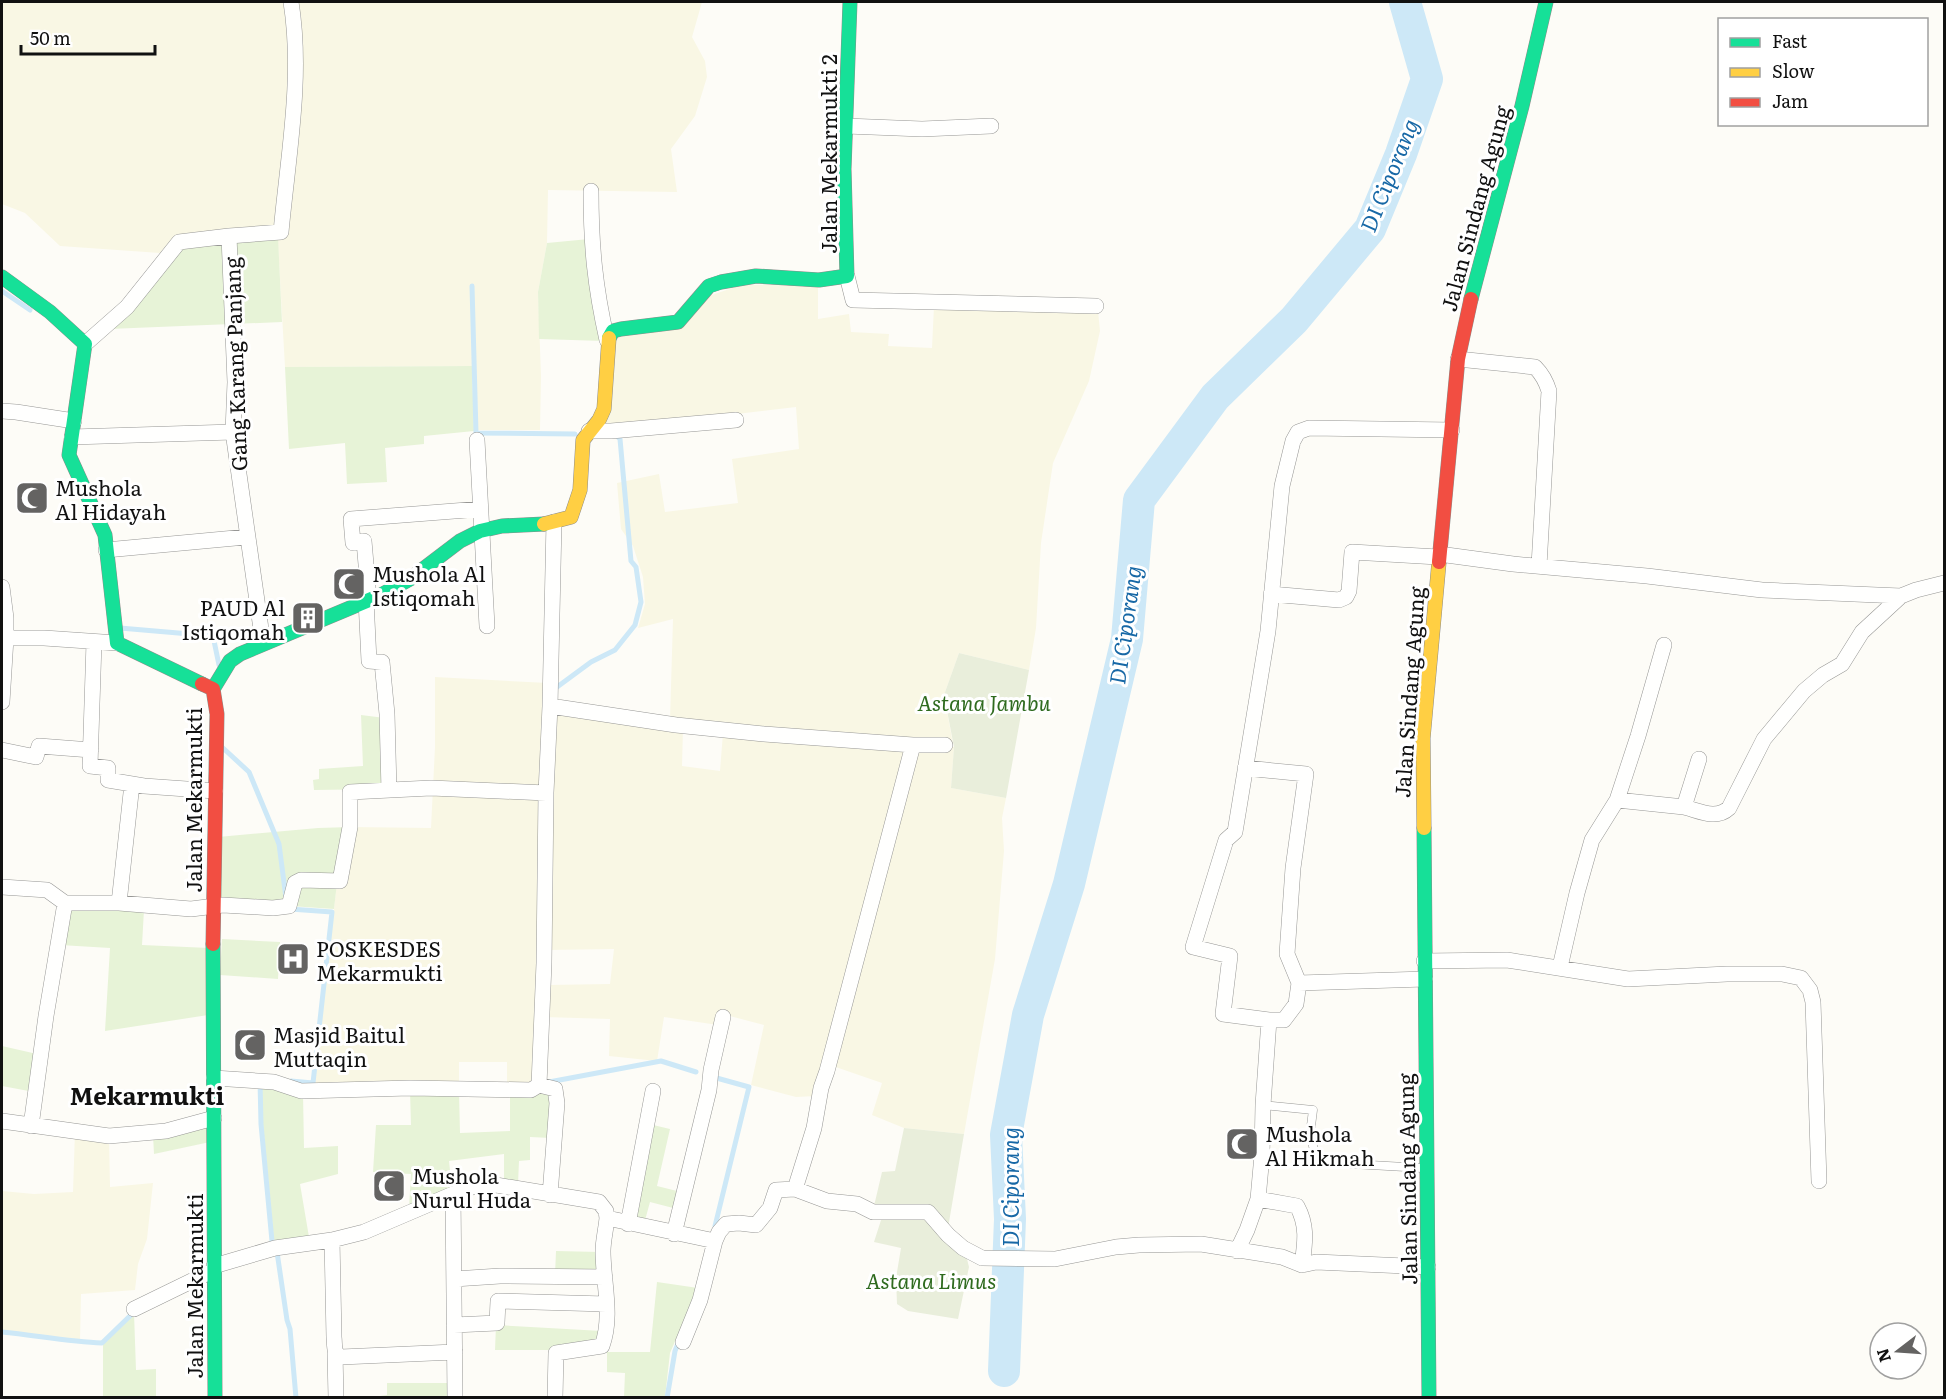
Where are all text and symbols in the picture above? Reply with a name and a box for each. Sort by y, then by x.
scale bar [21,18,154,56]
legend [1718,18,1928,126]
text: 50 m [30,24,71,51]
text: Fast [1772,27,1808,54]
street label: Jalan Mekarmukti 2 [812,54,843,254]
text: Slow [1772,57,1815,84]
text: Jam [1772,87,1808,114]
street label: Jalan Sindang Agung [1432,102,1516,314]
water label: DI Ciporang [1350,113,1426,237]
street label: Gang Karang Panjang [215,256,253,472]
place label: Mushola Al Hidayah [55,471,166,526]
mosque icon: Mushola Al Hidayah [14,480,50,516]
place label: Mushola Al Istiqomah [372,557,486,612]
water label: DI Ciporang [1099,563,1149,687]
mosque icon: Mushola Al Istiqomah [331,566,367,602]
street label: Jalan Sindang Agung [1385,585,1431,799]
place label: PAUD Al Istiqomah [182,591,285,646]
building icon: PAUD Al Istiqomah [290,600,326,636]
park label: Astana Jambu [917,686,1051,717]
street label: Jalan Mekarmukti [177,708,208,892]
place label: POSKESDES Mekarmukti [316,932,442,987]
hospital icon: POSKESDES Mekarmukti [275,941,311,977]
place label: Masjid Baitul Muttaqin [273,1018,405,1073]
mosque icon: Masjid Baitul Muttaqin [232,1027,268,1063]
street label: Jalan Sindang Agung [1389,1073,1423,1285]
district label: Mekarmukti [70,1077,224,1112]
place label: Mushola Al Hikmah [1265,1117,1375,1172]
mosque icon: Mushola Al Hikmah [1224,1126,1260,1162]
water label: DI Ciporang [993,1127,1026,1247]
place label: Mushola Nurul Huda [412,1159,532,1214]
mosque icon: Mushola Nurul Huda [371,1168,407,1204]
street label: Jalan Mekarmukti [178,1194,209,1378]
park label: Astana Limus [866,1264,996,1295]
north arrow [1868,1321,1928,1381]
text: N [1869,1346,1896,1366]

